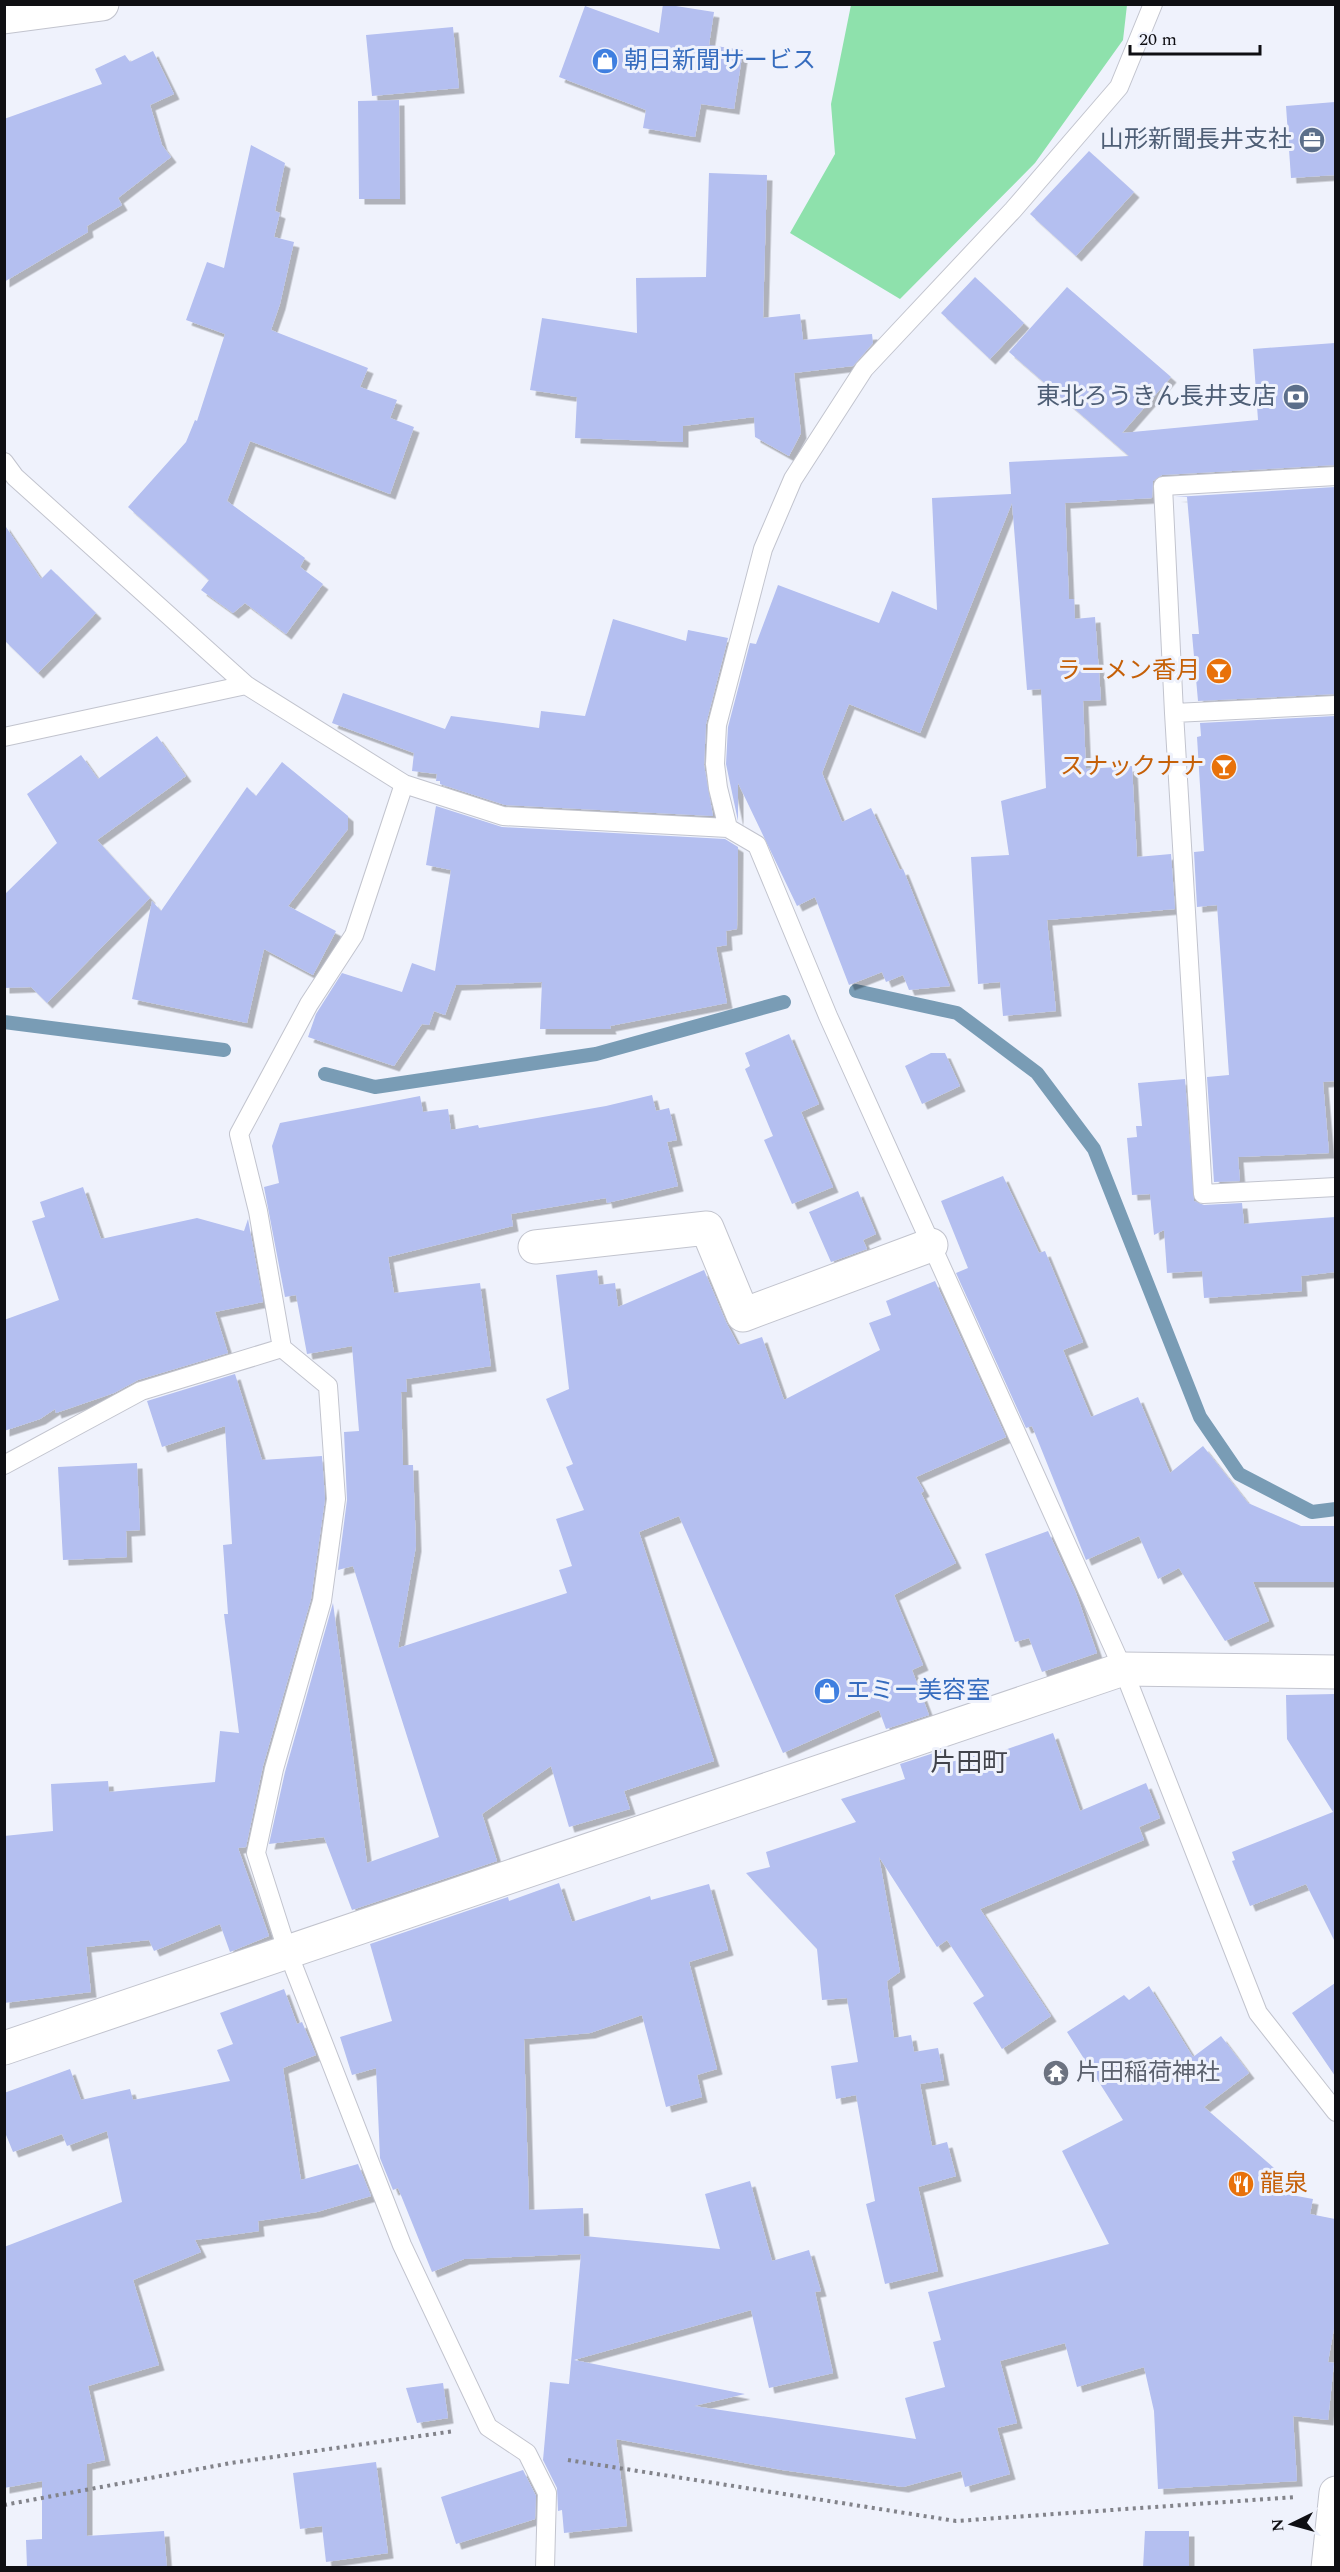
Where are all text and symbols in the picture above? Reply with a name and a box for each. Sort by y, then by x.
scale bar [1130,18,1260,56]
text: 20 m [1139,26,1177,53]
place label: 朝日新聞サービス [624,43,816,79]
shop icon: 朝日新聞サービス [590,46,620,76]
place label: 山形新聞長井支社 [1100,122,1292,158]
office icon: 山形新聞長井支社 [1297,125,1327,155]
place label: 東北ろうきん長井支店 [1036,379,1276,415]
bank icon: 東北ろうきん長井支店 [1281,382,1311,412]
place label: ラーメン香月 [1057,653,1200,689]
bar icon: ラーメン香月 [1204,656,1234,686]
place label: スナックナナ [1060,749,1204,785]
bar icon: スナックナナ [1209,752,1239,782]
place label: エミー美容室 [846,1673,990,1709]
shop icon: エミー美容室 [812,1676,842,1706]
district label: 片田町 [930,1743,1008,1783]
place label: 片田稲荷神社 [1076,2055,1220,2091]
temple icon: 片田稲荷神社 [1041,2058,1071,2088]
place label: 龍泉 [1260,2166,1308,2202]
restaurant icon: 龍泉 [1226,2169,1256,2199]
north arrow [1262,2494,1322,2554]
text: N [1266,2518,1291,2533]

